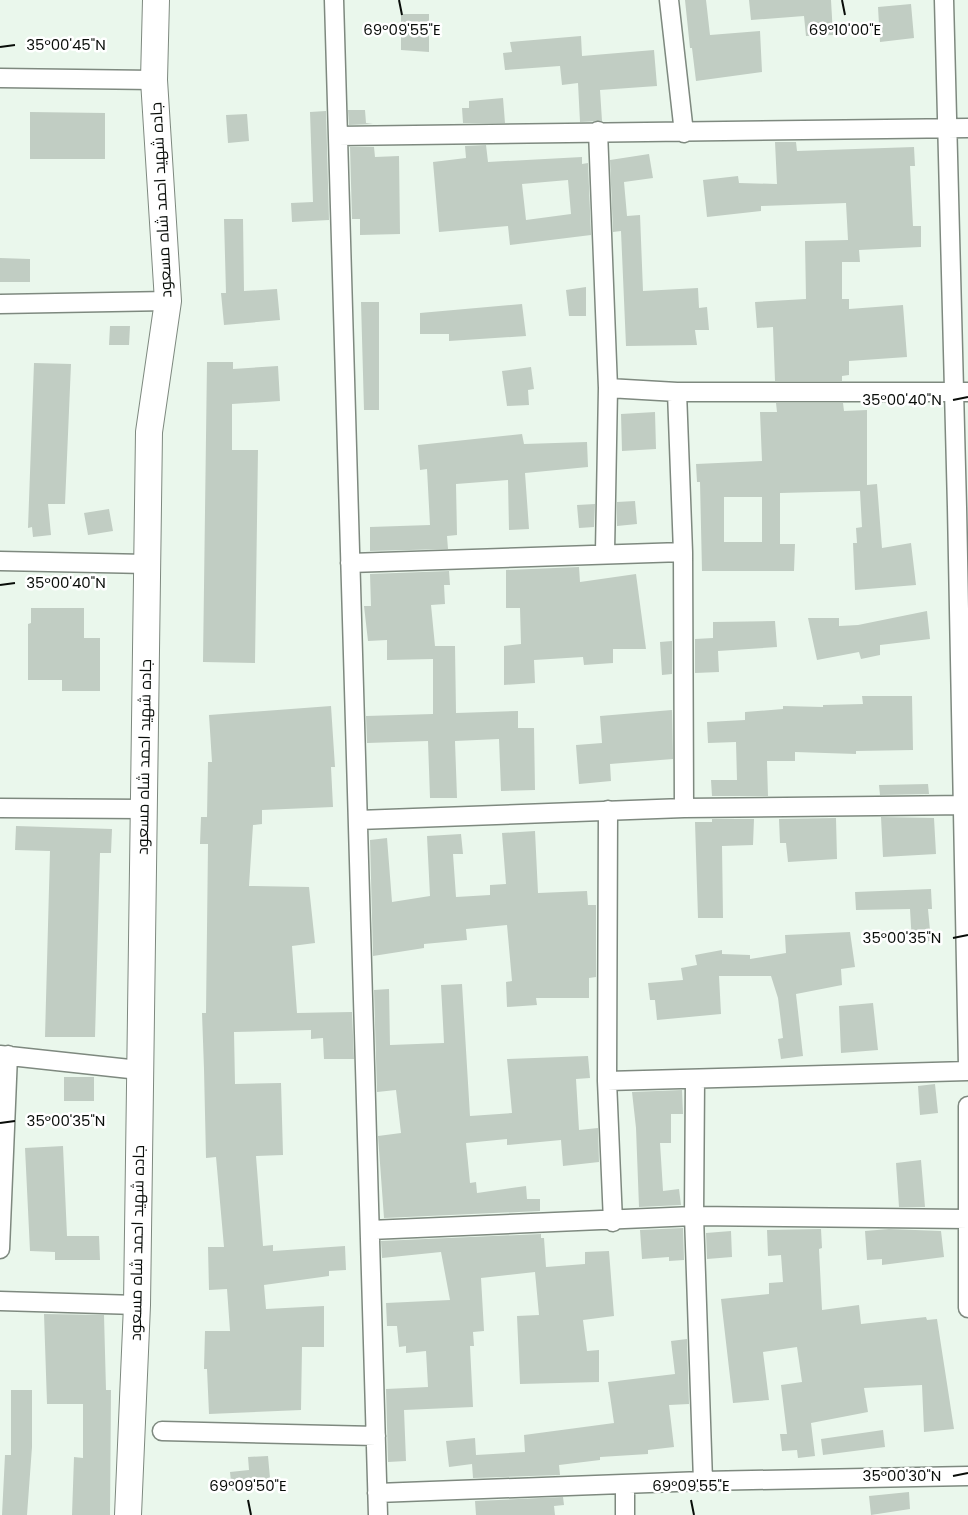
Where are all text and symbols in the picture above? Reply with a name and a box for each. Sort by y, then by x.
text: 69°09'55"E [363,19,441,40]
text: 69°10'00"E [809,19,881,40]
text: 35°00'45"N [26,34,106,55]
street label: جاده شهيد احمد شاه مسعود [144,102,178,298]
text: 35°00'40"N [862,389,942,410]
text: 35°00'40"N [26,572,106,593]
street label: جاده شهيد احمد شاه مسعود [131,659,157,855]
text: 35°00'35"N [863,927,941,948]
text: 35°00'35"N [27,1110,105,1131]
street label: جاده شهيد احمد شاه مسعود [124,1145,150,1341]
text: 35°00'30"N [863,1465,941,1486]
text: 69°09'50"E [209,1475,287,1496]
text: 69°09'55"E [652,1475,730,1496]

